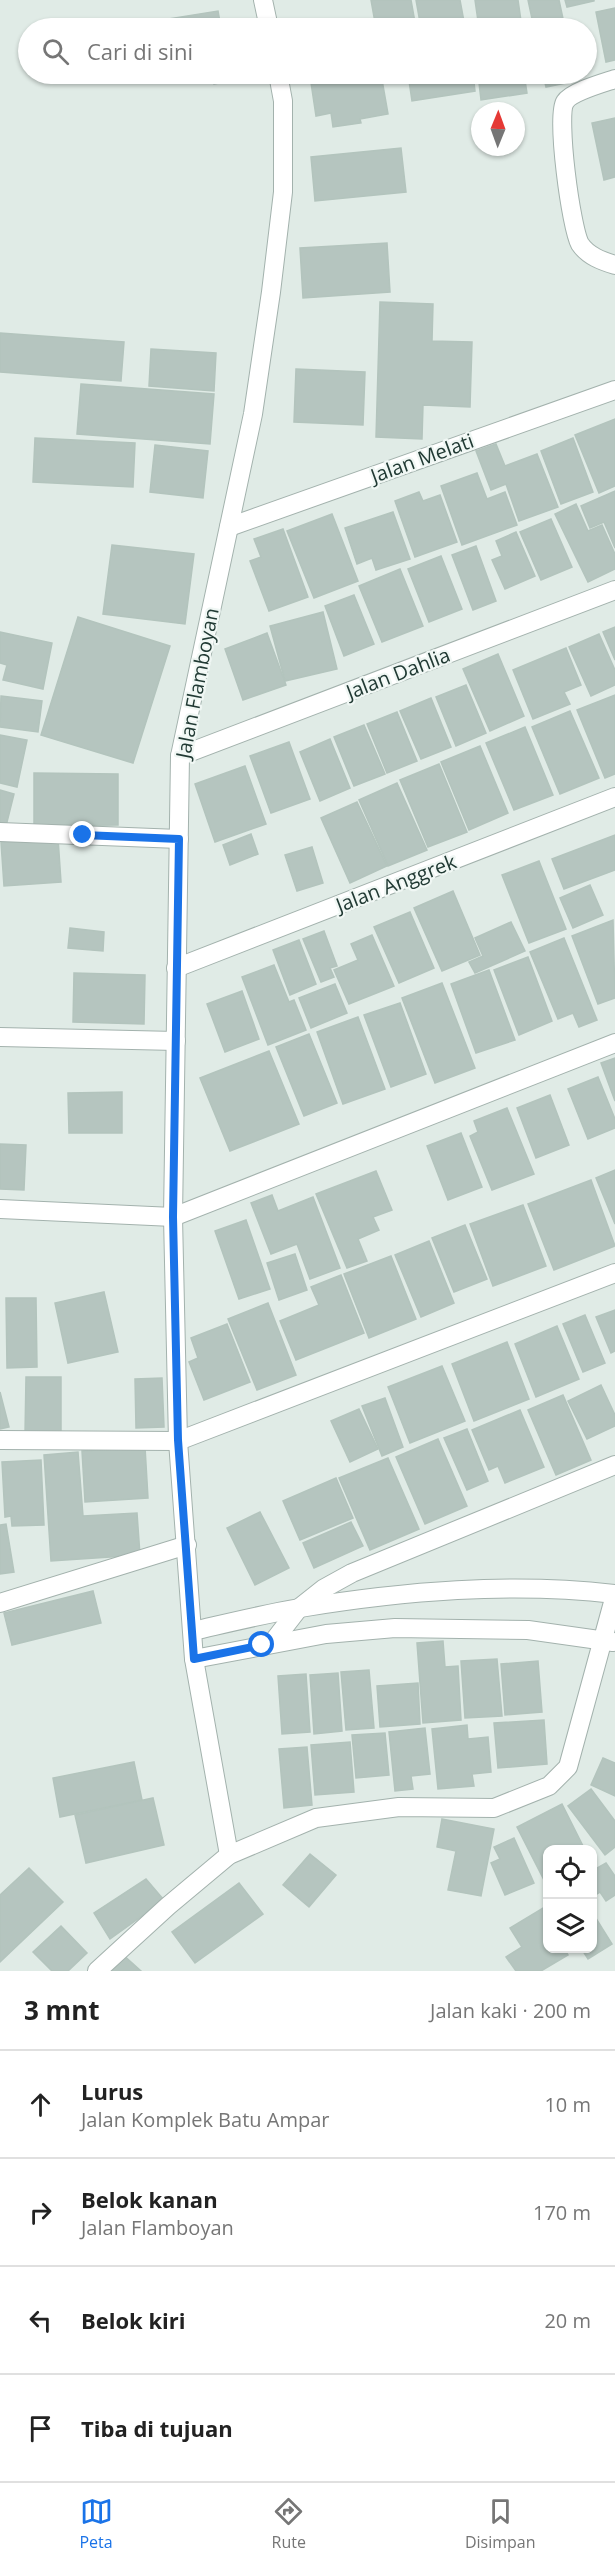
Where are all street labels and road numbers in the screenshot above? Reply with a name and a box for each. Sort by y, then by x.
street label: Jalan Melati [365,427,477,490]
street label: Jalan Flamboyan [169,605,225,763]
street label: Jalan Dahlia [340,641,454,706]
street label: Jalan Anggrek [330,848,460,919]

